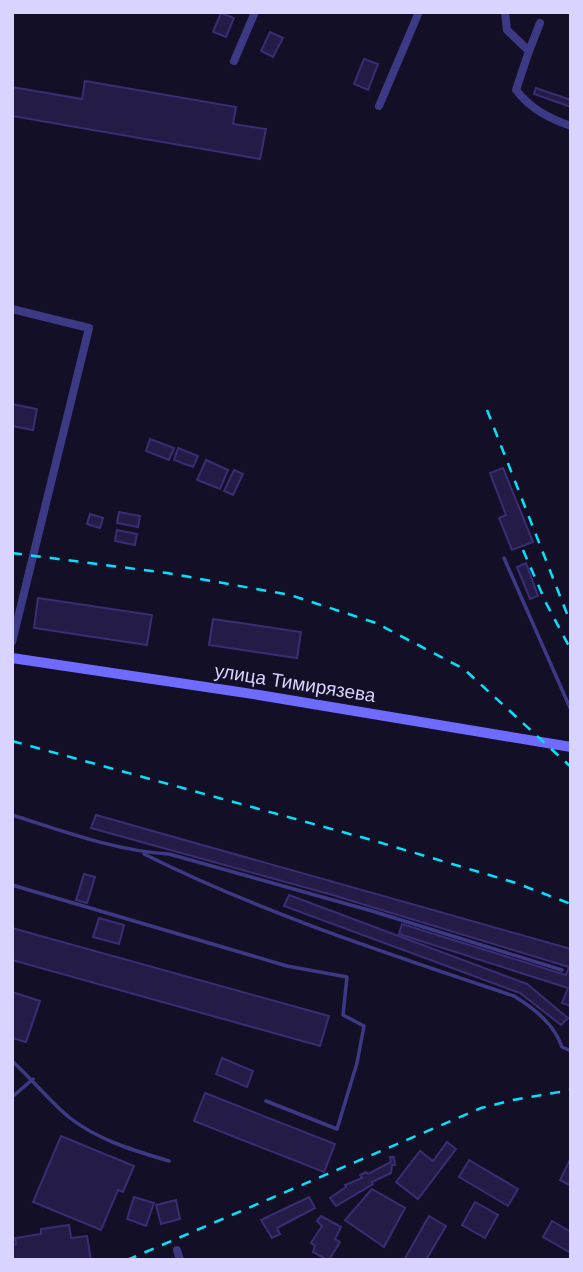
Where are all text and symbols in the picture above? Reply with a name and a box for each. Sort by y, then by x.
street label: улица Тимирязева [213,660,377,706]

